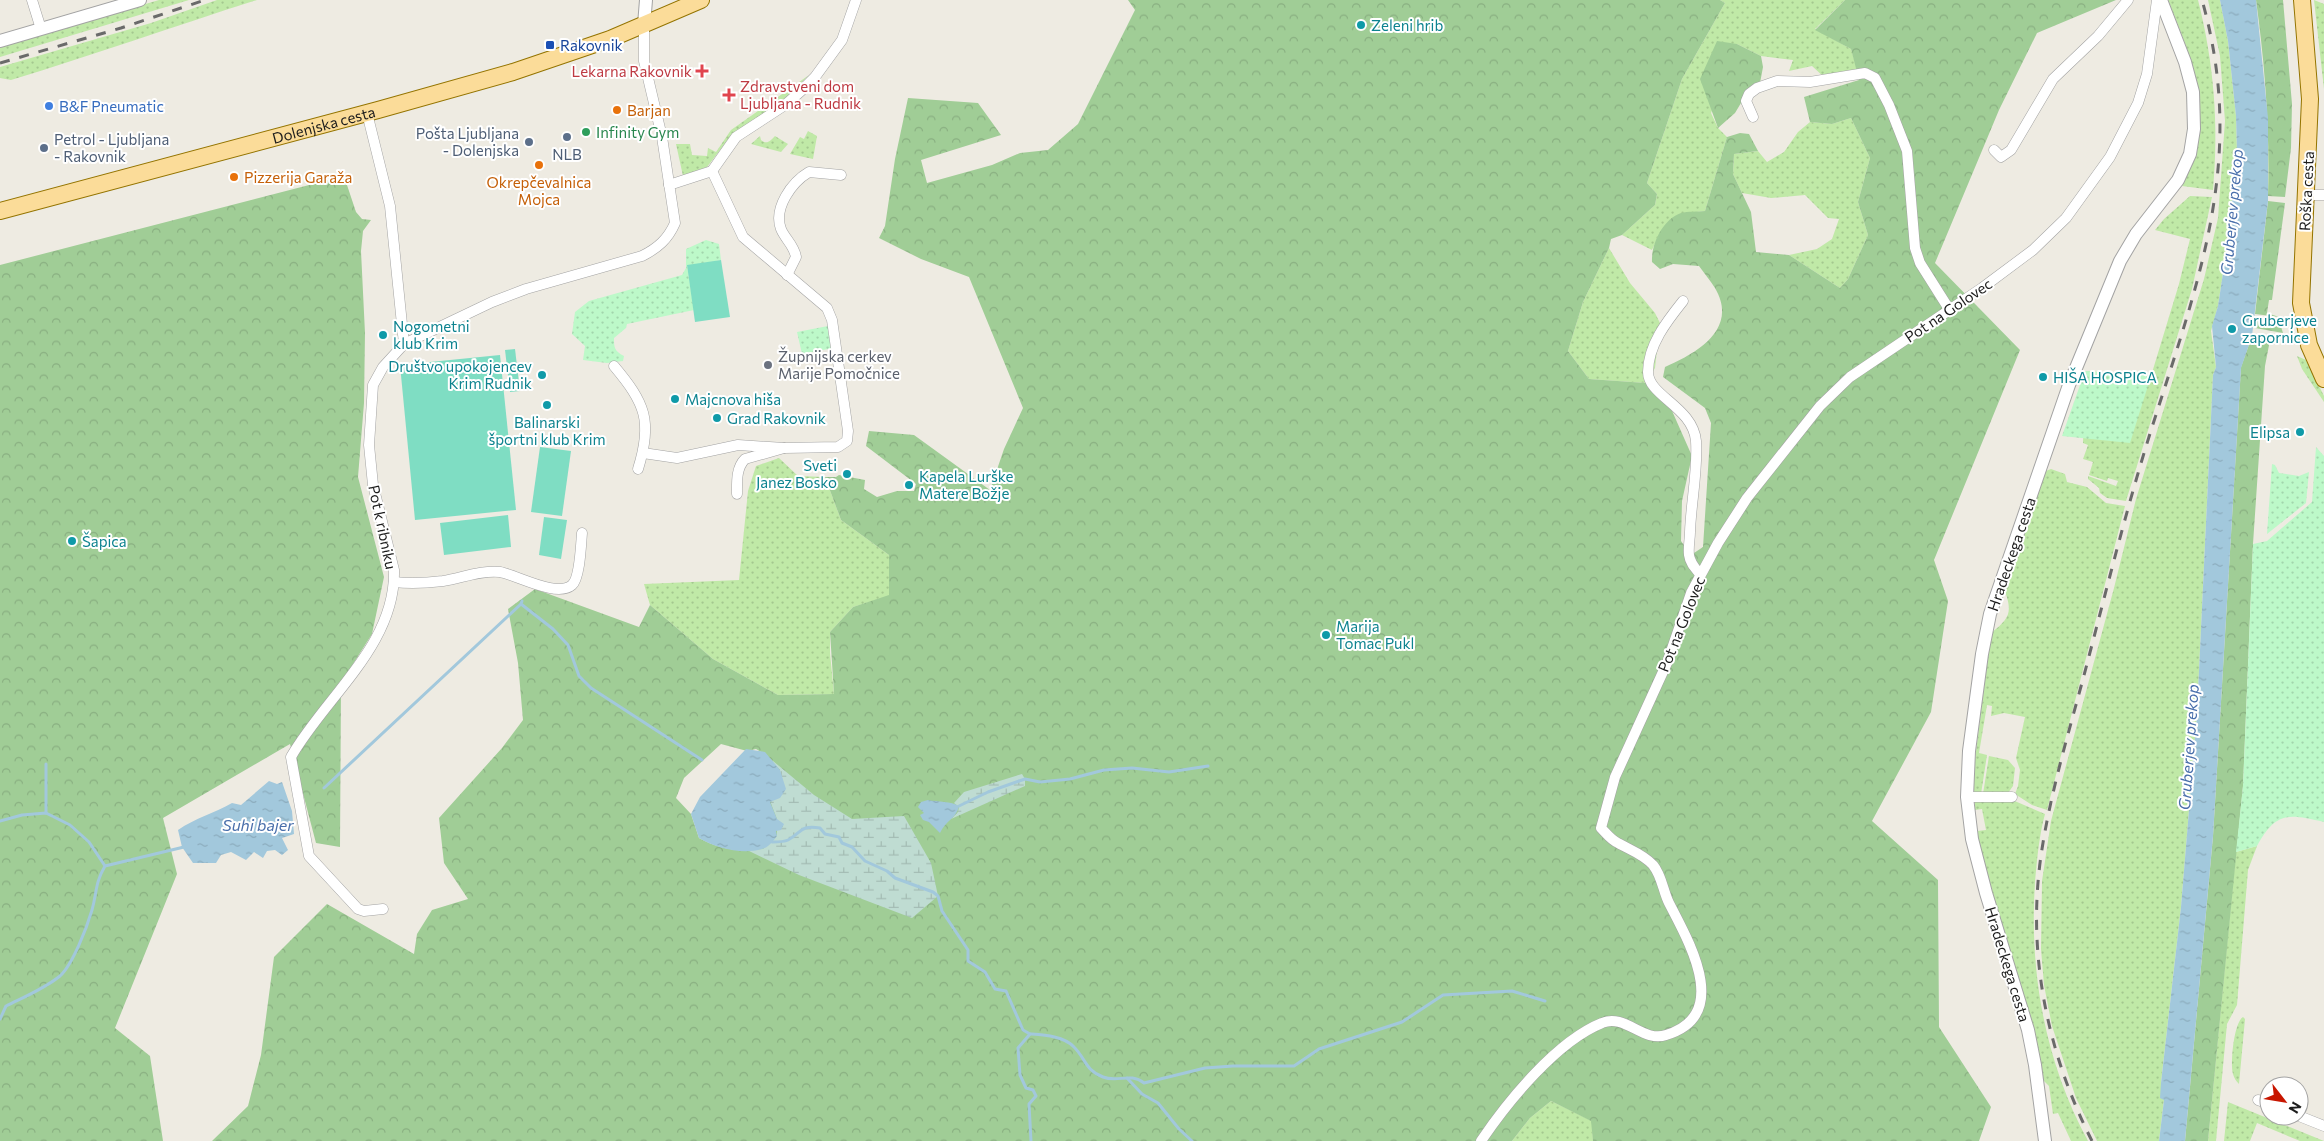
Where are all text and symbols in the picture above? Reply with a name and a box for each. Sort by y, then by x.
place label: Zeleni hrib [1371,16,1443,34]
marker: Zeleni hrib [1355,19,1367,31]
place label: Rakovnik [560,36,623,54]
marker: Rakovnik [544,39,556,51]
place label: Lekarna Rakovnik [572,62,692,80]
marker: Lekarna Rakovnik [696,65,708,77]
place label: Zdravstveni dom Ljubljana - Rudnik [740,77,861,112]
marker: Zdravstveni dom Ljubljana - Rudnik [722,88,736,102]
place label: B&F Pneumatic [59,97,164,115]
marker: B&F Pneumatic [43,100,55,112]
place label: Barjan [627,101,671,119]
street label: Dolenjska cesta [270,102,377,147]
marker: Barjan [611,104,623,116]
place label: Infinity Gym [596,123,679,141]
place label: Pošta Ljubljana - Dolenjska [416,124,519,159]
marker: Infinity Gym [580,126,592,138]
place label: Petrol - Ljubljana - Rakovnik [54,130,169,165]
marker: NLB [561,131,573,143]
marker: Pošta Ljubljana - Dolenjska [523,136,535,148]
marker: Petrol - Ljubljana - Rakovnik [38,142,50,154]
place label: NLB [552,145,582,163]
water label: Gruberjev prekop [2216,148,2246,276]
street label: Roška cesta [2295,151,2317,231]
marker: Okrepčevalnica Mojca [533,159,545,171]
place label: Pizzerija Garaža [244,168,352,186]
marker: Pizzerija Garaža [228,171,240,183]
place label: Okrepčevalnica Mojca [487,173,591,208]
street label: Pot na Golovec [1901,274,1995,346]
place label: Gruberjeve zapornice [2242,311,2317,346]
place label: Nogometni klub Krim [393,317,470,352]
marker: Gruberjeve zapornice [2226,323,2238,335]
marker: Nogometni klub Krim [377,329,389,341]
place label: Župnijska cerkev Marije Pomočnice [778,346,900,382]
place label: Društvo upokojencev Krim Rudnik [388,357,532,392]
marker: Župnijska cerkev Marije Pomočnice [762,359,774,371]
place label: HIŠA HOSPICA [2053,367,2157,386]
marker: Društvo upokojencev Krim Rudnik [536,369,548,381]
marker: HIŠA HOSPICA [2037,371,2049,383]
place label: Majcnova hiša [685,390,781,408]
marker: Majcnova hiša [669,393,681,405]
marker: Balinarski športni klub Krim [541,399,553,411]
place label: Grad Rakovnik [727,409,826,427]
marker: Grad Rakovnik [711,412,723,424]
place label: Balinarski športni klub Krim [488,413,606,448]
place label: Elipsa [2250,423,2290,441]
marker: Elipsa [2294,426,2306,438]
place label: Sveti Janez Bosko [756,456,837,491]
place label: Kapela Lurške Matere Božje [919,467,1014,502]
marker: Sveti Janez Bosko [841,468,853,480]
marker: Kapela Lurške Matere Božje [903,479,915,491]
street label: Pot k ribniku [365,483,401,571]
street label: Hradeckega cesta [1983,495,2039,613]
place label: Šapica [82,531,127,550]
marker: Šapica [66,535,78,547]
street label: Pot na Golovec [1654,574,1708,674]
place label: Marija Tomac Pukl [1336,617,1414,652]
marker: Marija Tomac Pukl [1320,629,1332,641]
water label: Gruberjev prekop [2174,683,2202,811]
water label: Suhi bajer [222,815,294,834]
street label: Hradeckega cesta [1982,904,2034,1024]
north arrow [2259,1076,2309,1126]
text: N [2286,1099,2306,1117]

